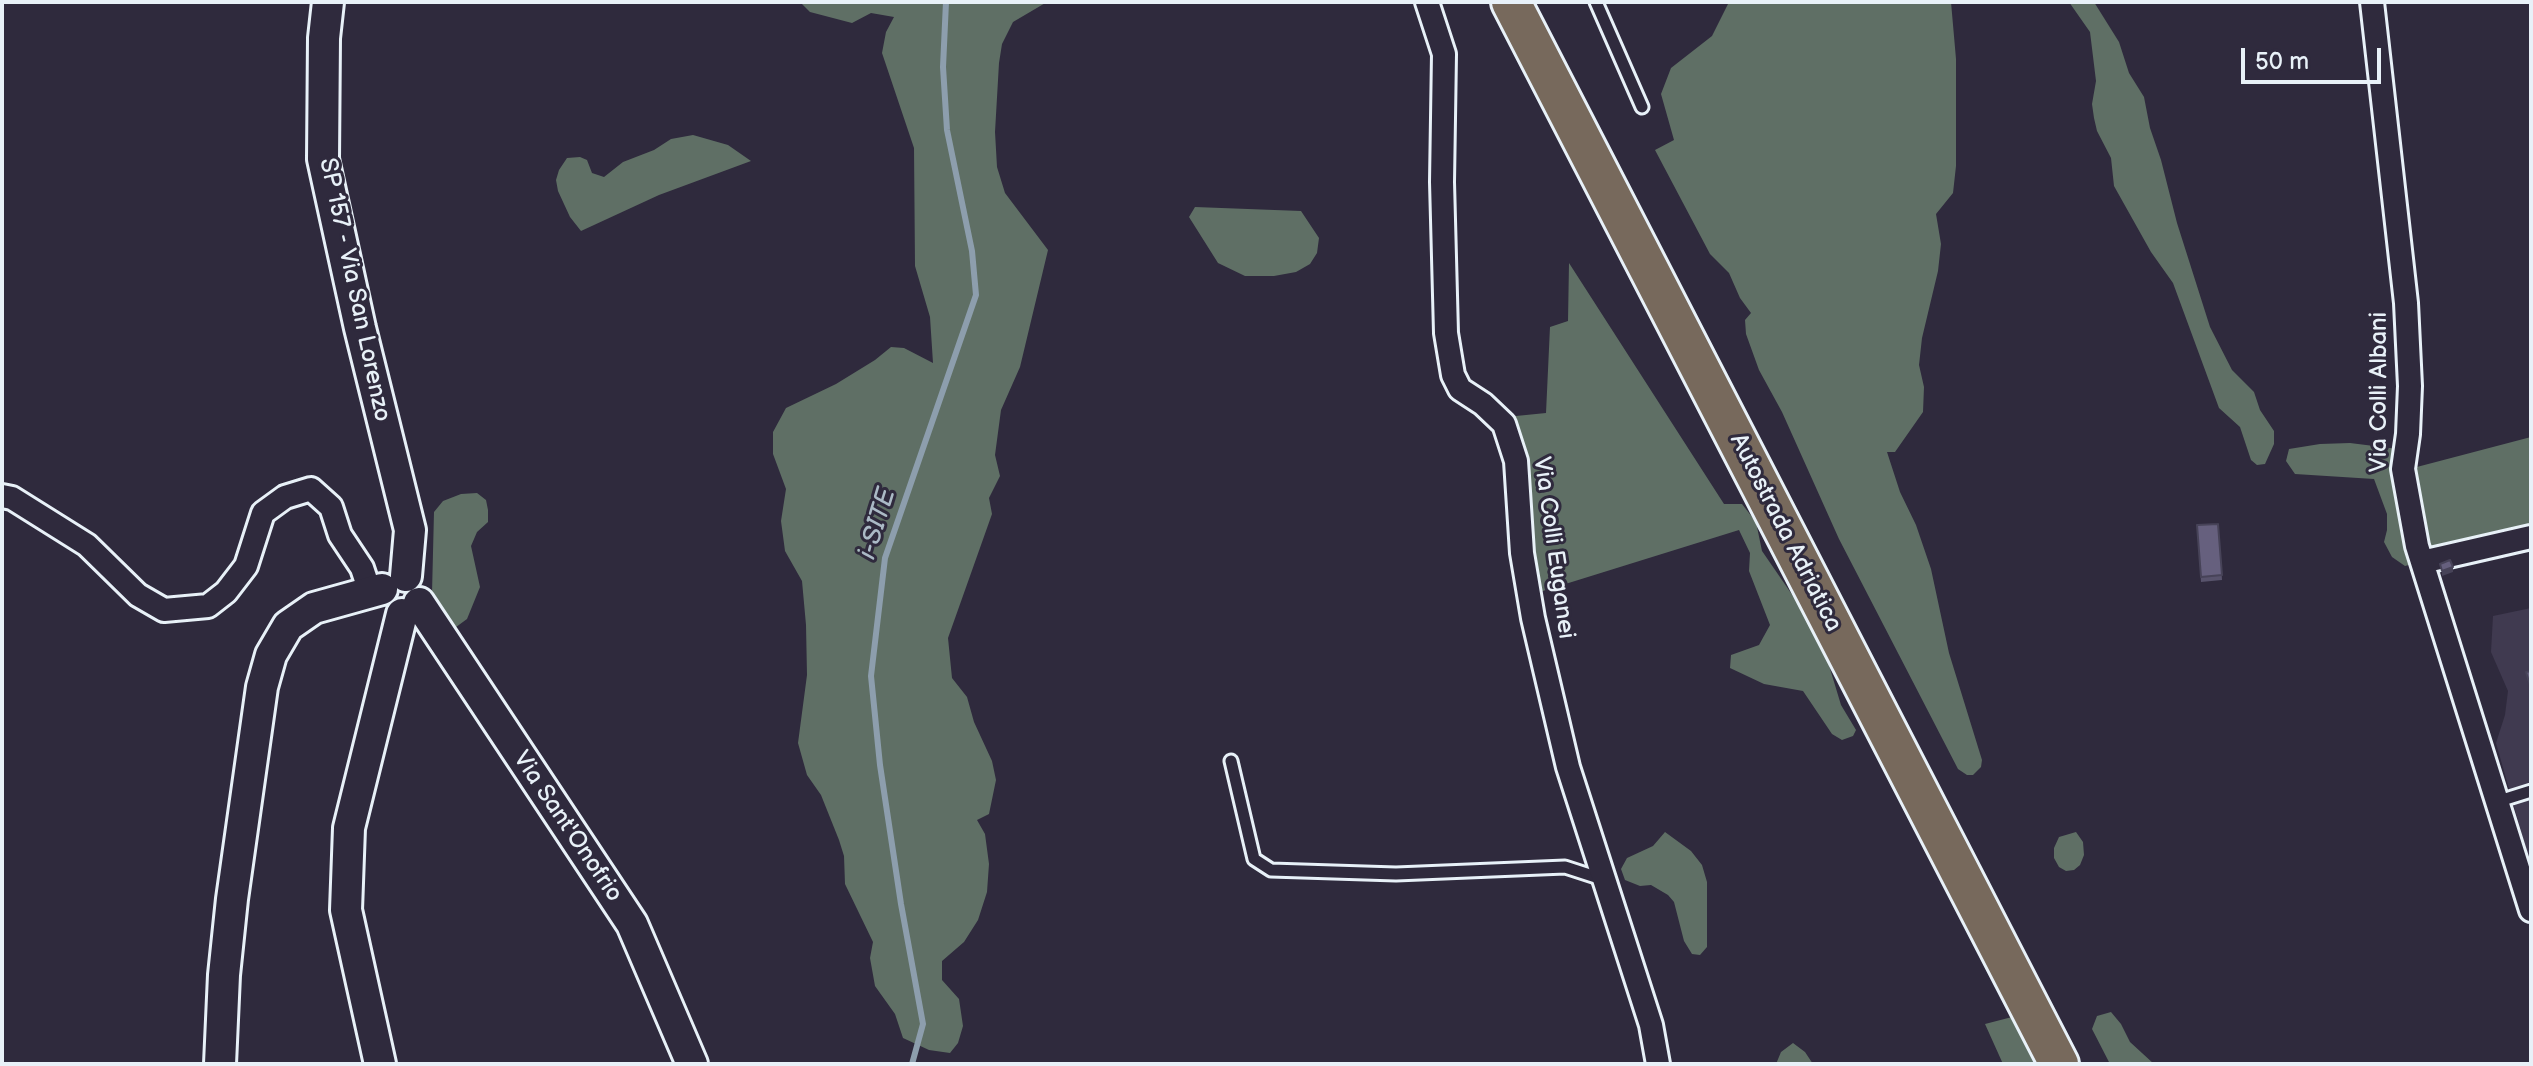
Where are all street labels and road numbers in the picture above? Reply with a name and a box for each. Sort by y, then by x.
street label: SP 157 - Via San Lorenzo [312,156,396,424]
street label: Via Colli Albani [2366,312,2394,472]
street label: Autostrada Adriatica [1723,429,1847,637]
street label: Via Colli Euganei [1526,455,1580,641]
street label: Via Sant'Onofrio [506,746,628,908]

